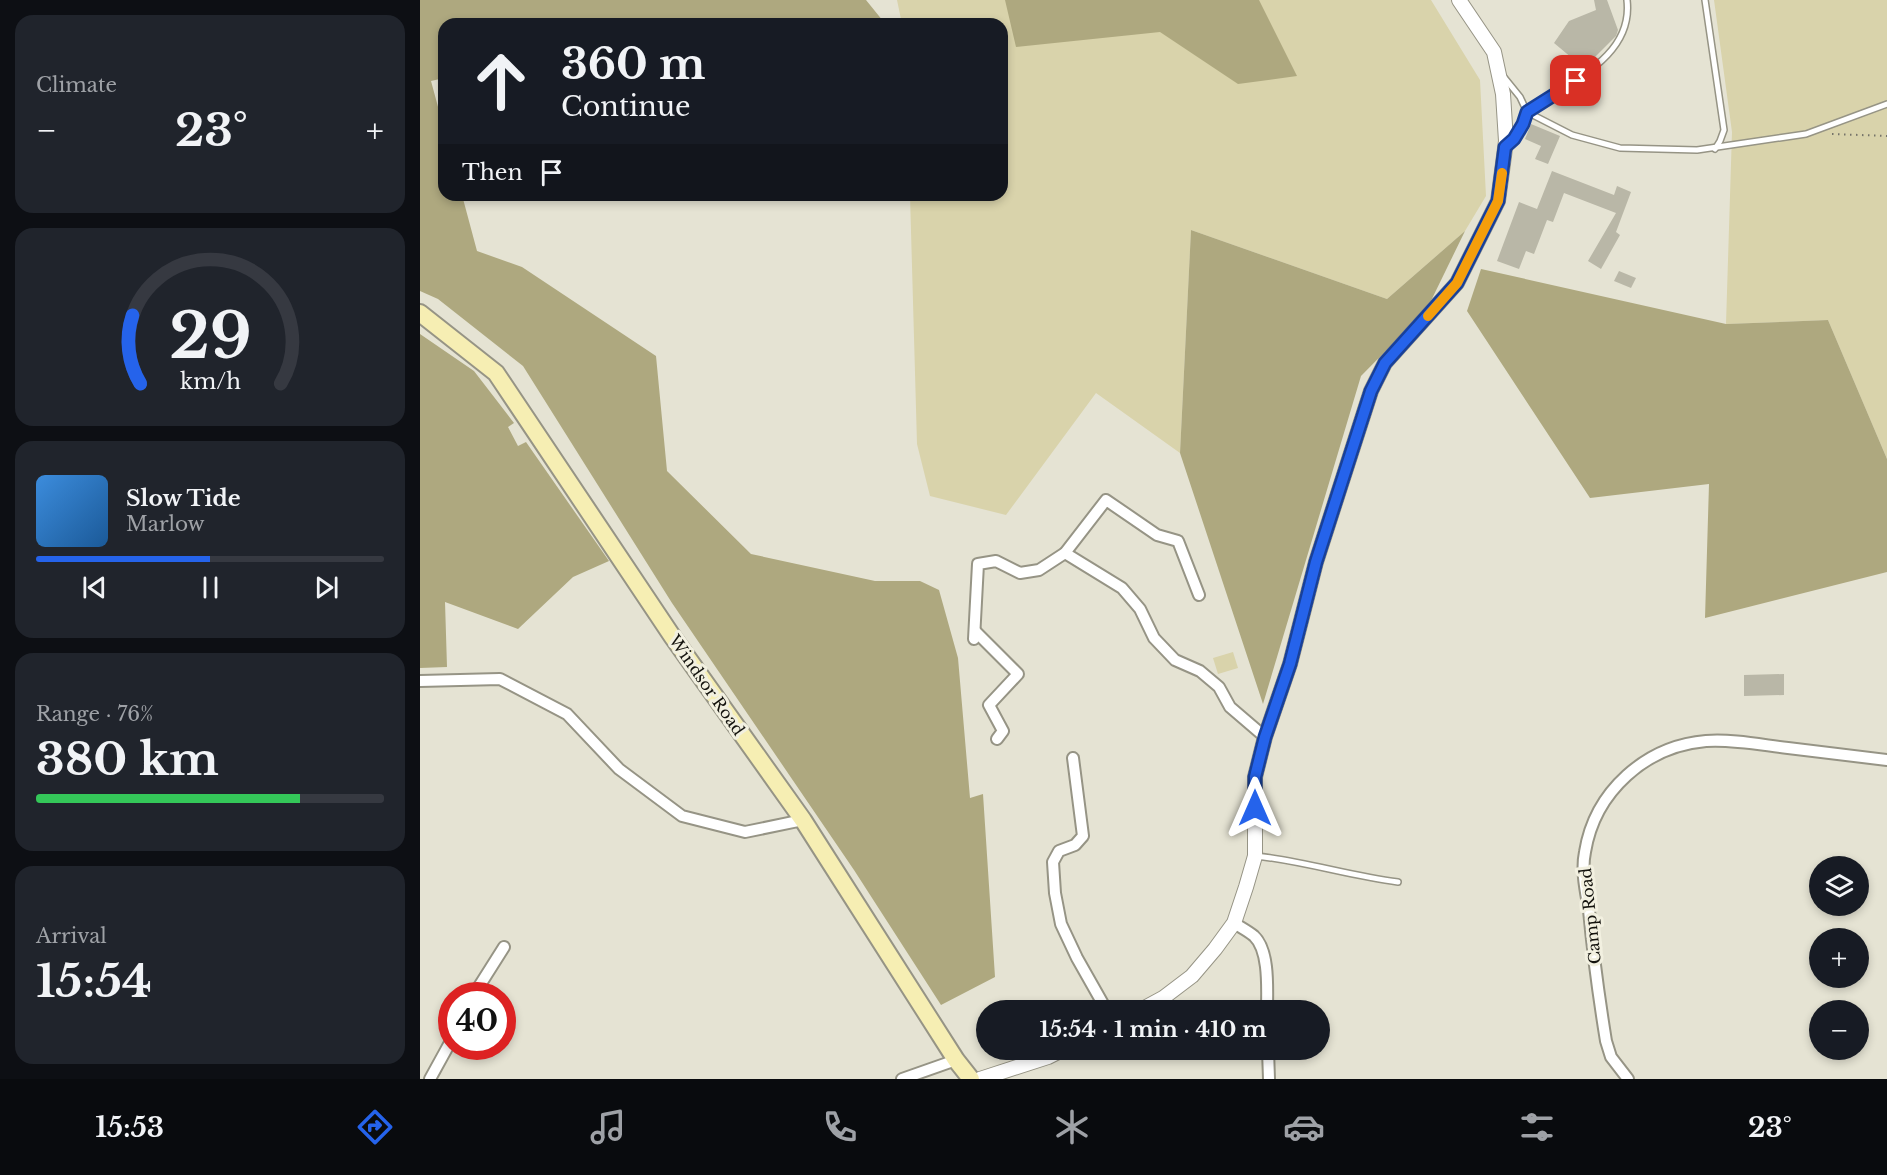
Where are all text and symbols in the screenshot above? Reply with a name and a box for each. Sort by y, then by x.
text: 360 m [561,38,705,90]
icon: ahead [462,42,540,120]
pin [1550,55,1601,106]
icon: arrive [1559,64,1592,97]
text: Climate [36,73,117,97]
text: Continue [561,90,691,123]
text: 23° [175,102,248,158]
text: − [36,110,57,151]
text: + [366,110,384,151]
icon: arrive [535,156,568,189]
text: Then [462,159,523,186]
text: 29 [169,297,251,375]
text: km/h [180,368,241,395]
text: Slow Tide [126,485,241,512]
text: Marlow [126,512,205,536]
icon: previous [78,571,111,604]
icon: pause [194,571,227,604]
icon: next [310,571,343,604]
street label: Windsor Road [664,630,749,739]
text: Range · 76% [36,702,153,726]
text: 380 km [36,731,219,787]
position arrow [1223,776,1287,840]
map controls [1809,856,1869,1060]
button: layers [1809,856,1869,916]
street label: Camp Road [1575,867,1605,965]
text: Arrival [36,924,107,948]
button: + [1809,928,1869,988]
text: 15:54 [36,953,152,1009]
speed limit sign: 40 [438,982,516,1060]
button: − [1809,1000,1869,1060]
text: 15:54 · 1 min · 410 m [1039,1016,1267,1043]
icon: directions [354,1106,396,1148]
icon: music [587,1106,629,1148]
icon: phone [819,1106,861,1148]
icon: climate [1051,1106,1093,1148]
icon: car [1283,1106,1325,1148]
icon: filters [1516,1106,1558,1148]
text: 15:53 [95,1111,164,1144]
text: 23° [1748,1111,1792,1144]

